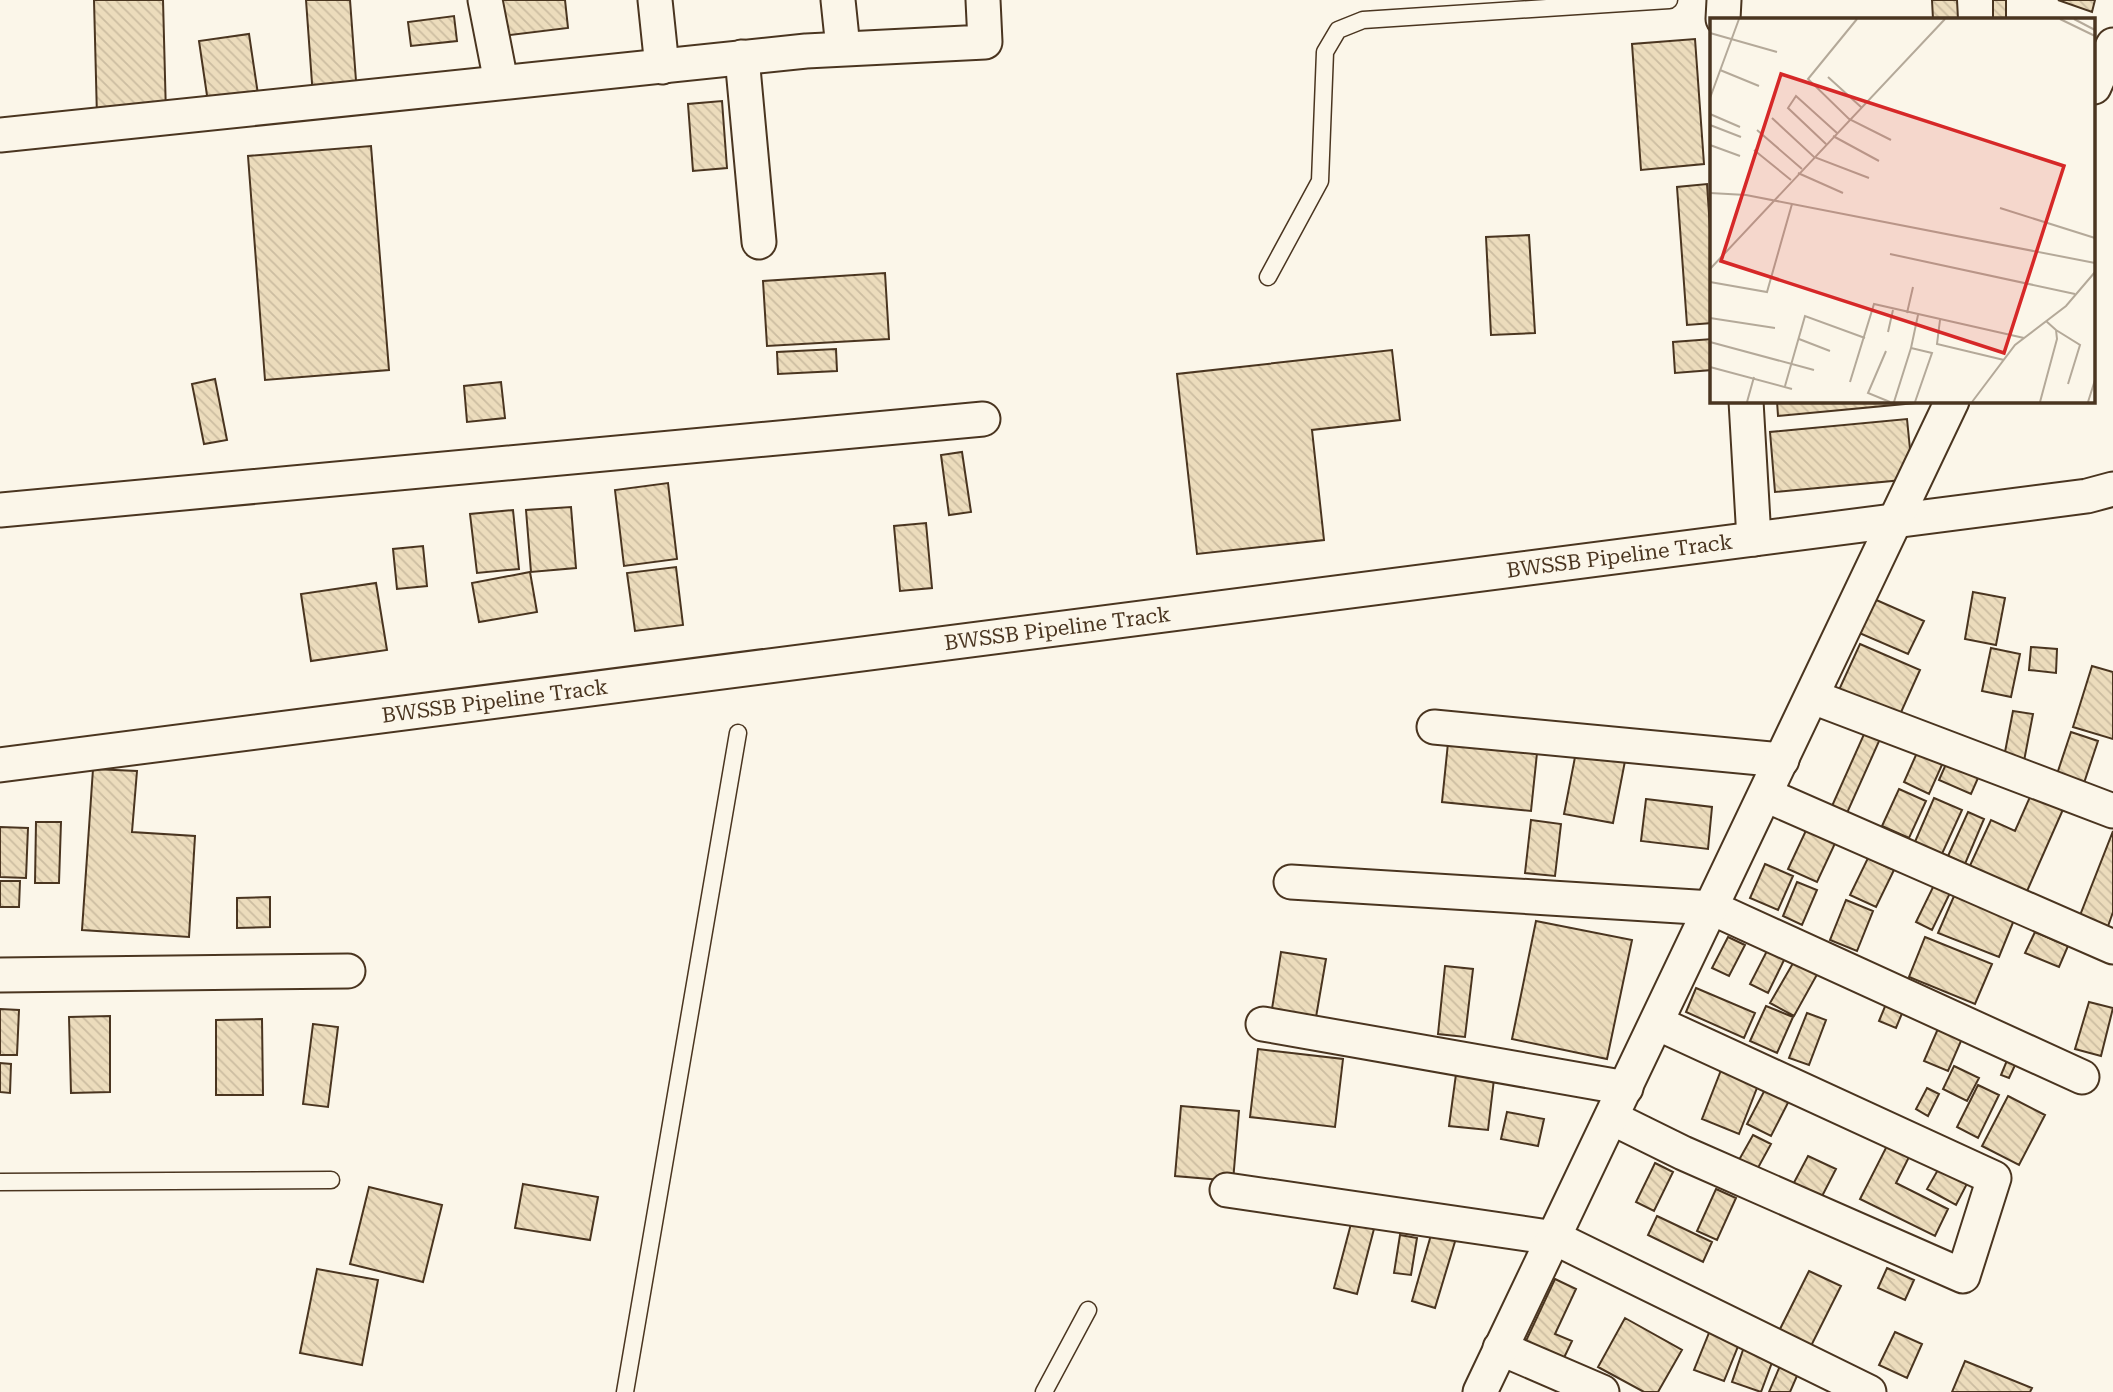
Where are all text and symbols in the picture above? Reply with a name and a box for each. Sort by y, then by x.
inset map [1710,18,2096,402]
street label: BWSSB Pipeline Track [1505,530,1734,583]
street label: BWSSB Pipeline Track [943,602,1172,655]
street label: BWSSB Pipeline Track [380,675,609,728]

